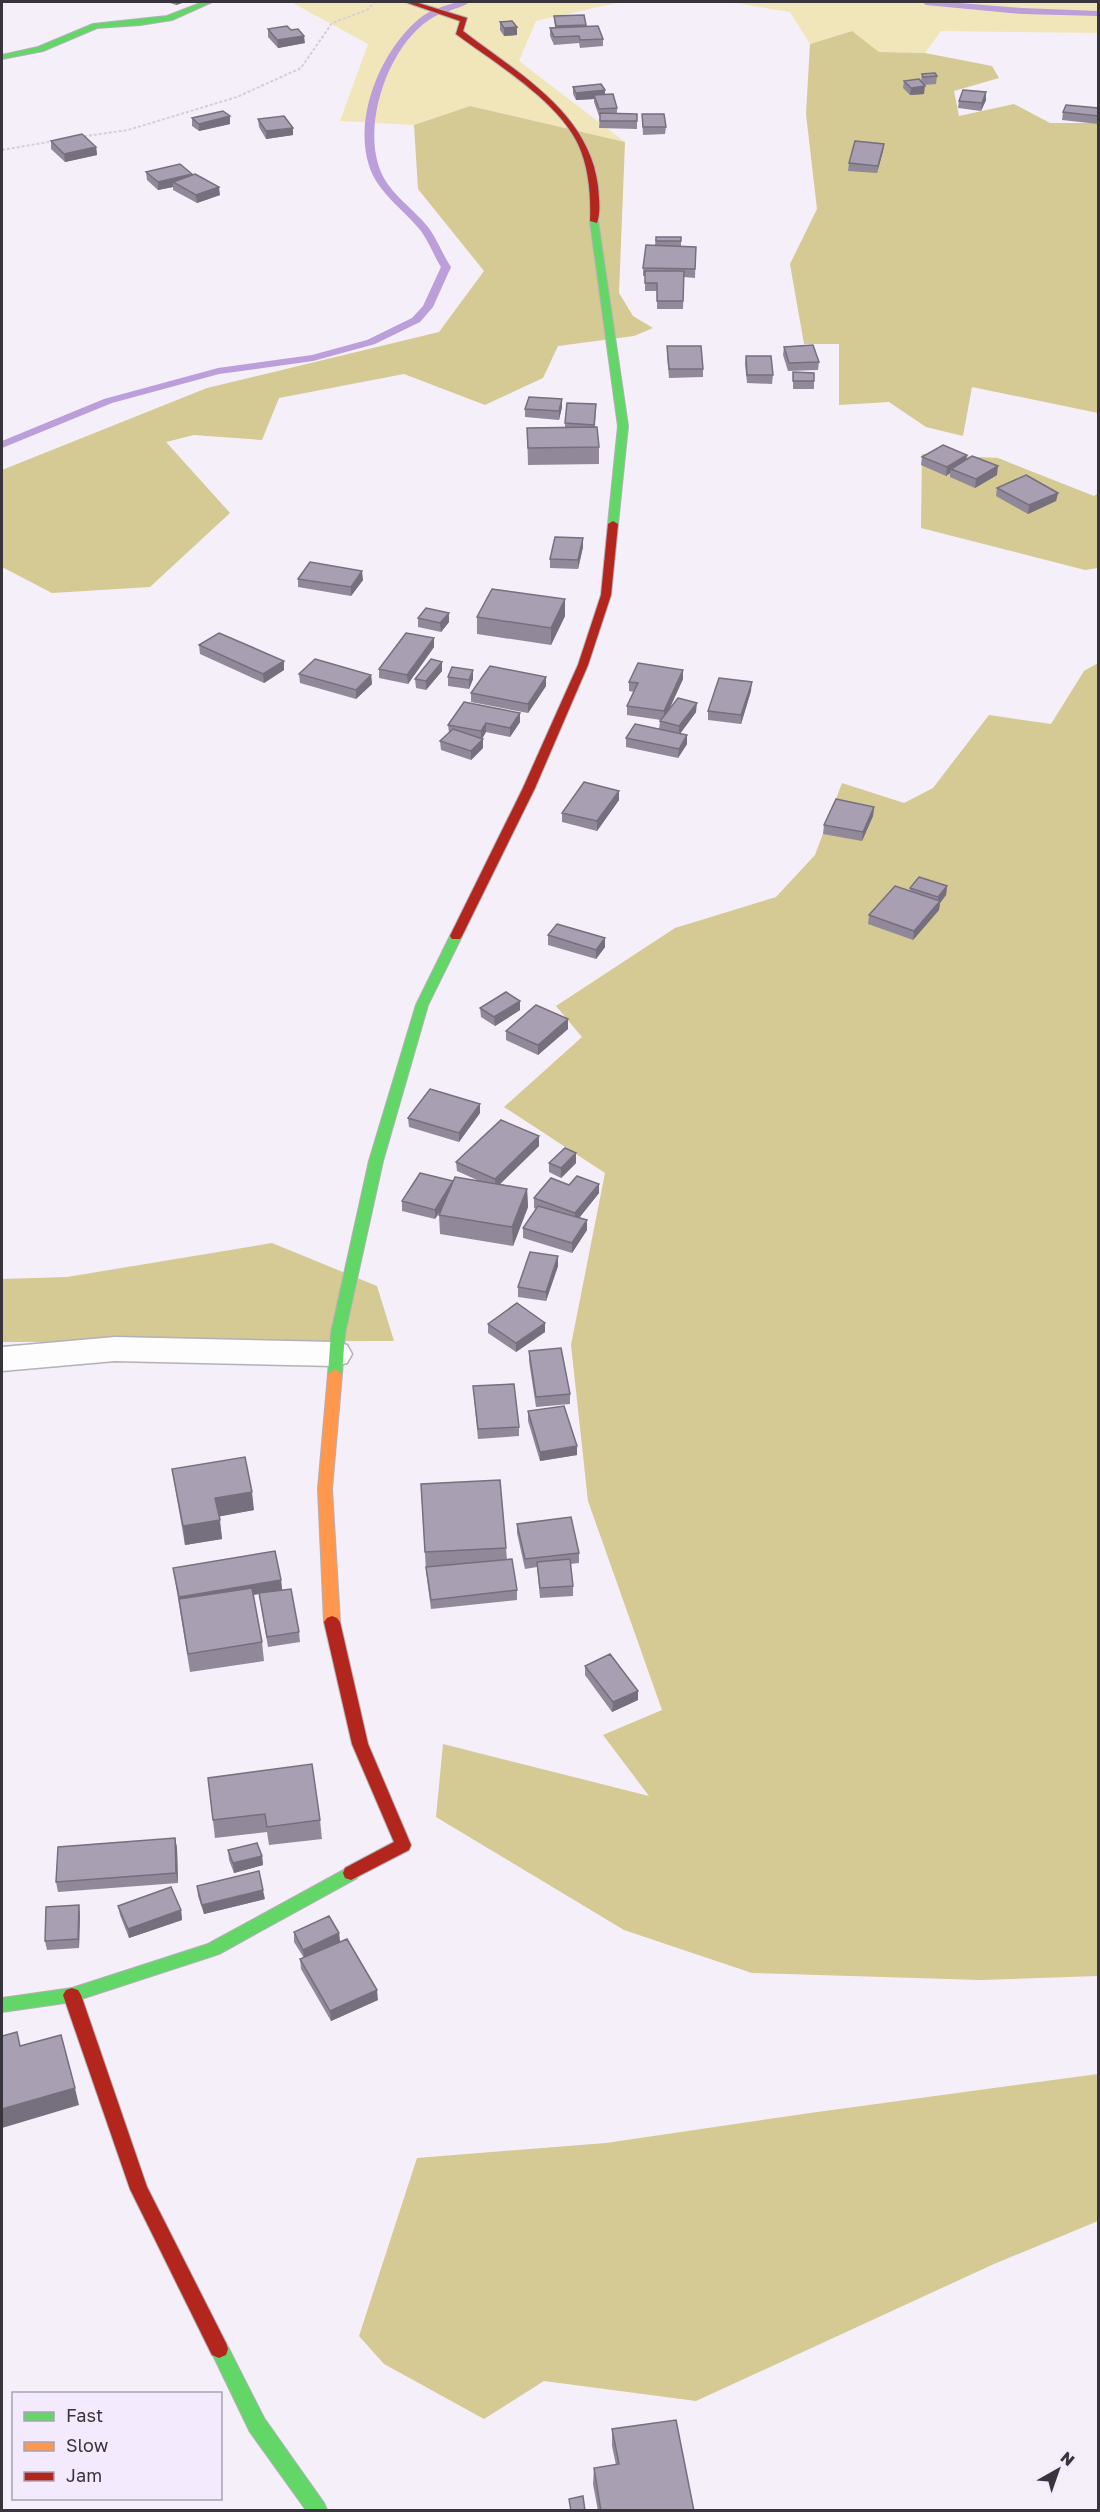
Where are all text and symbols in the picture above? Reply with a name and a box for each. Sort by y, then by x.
legend [12,2392,222,2500]
text: Fast [66,2404,103,2426]
text: Slow [66,2434,109,2456]
north arrow [1028,2440,1088,2500]
text: N [1057,2447,1079,2470]
text: Jam [66,2464,102,2486]

